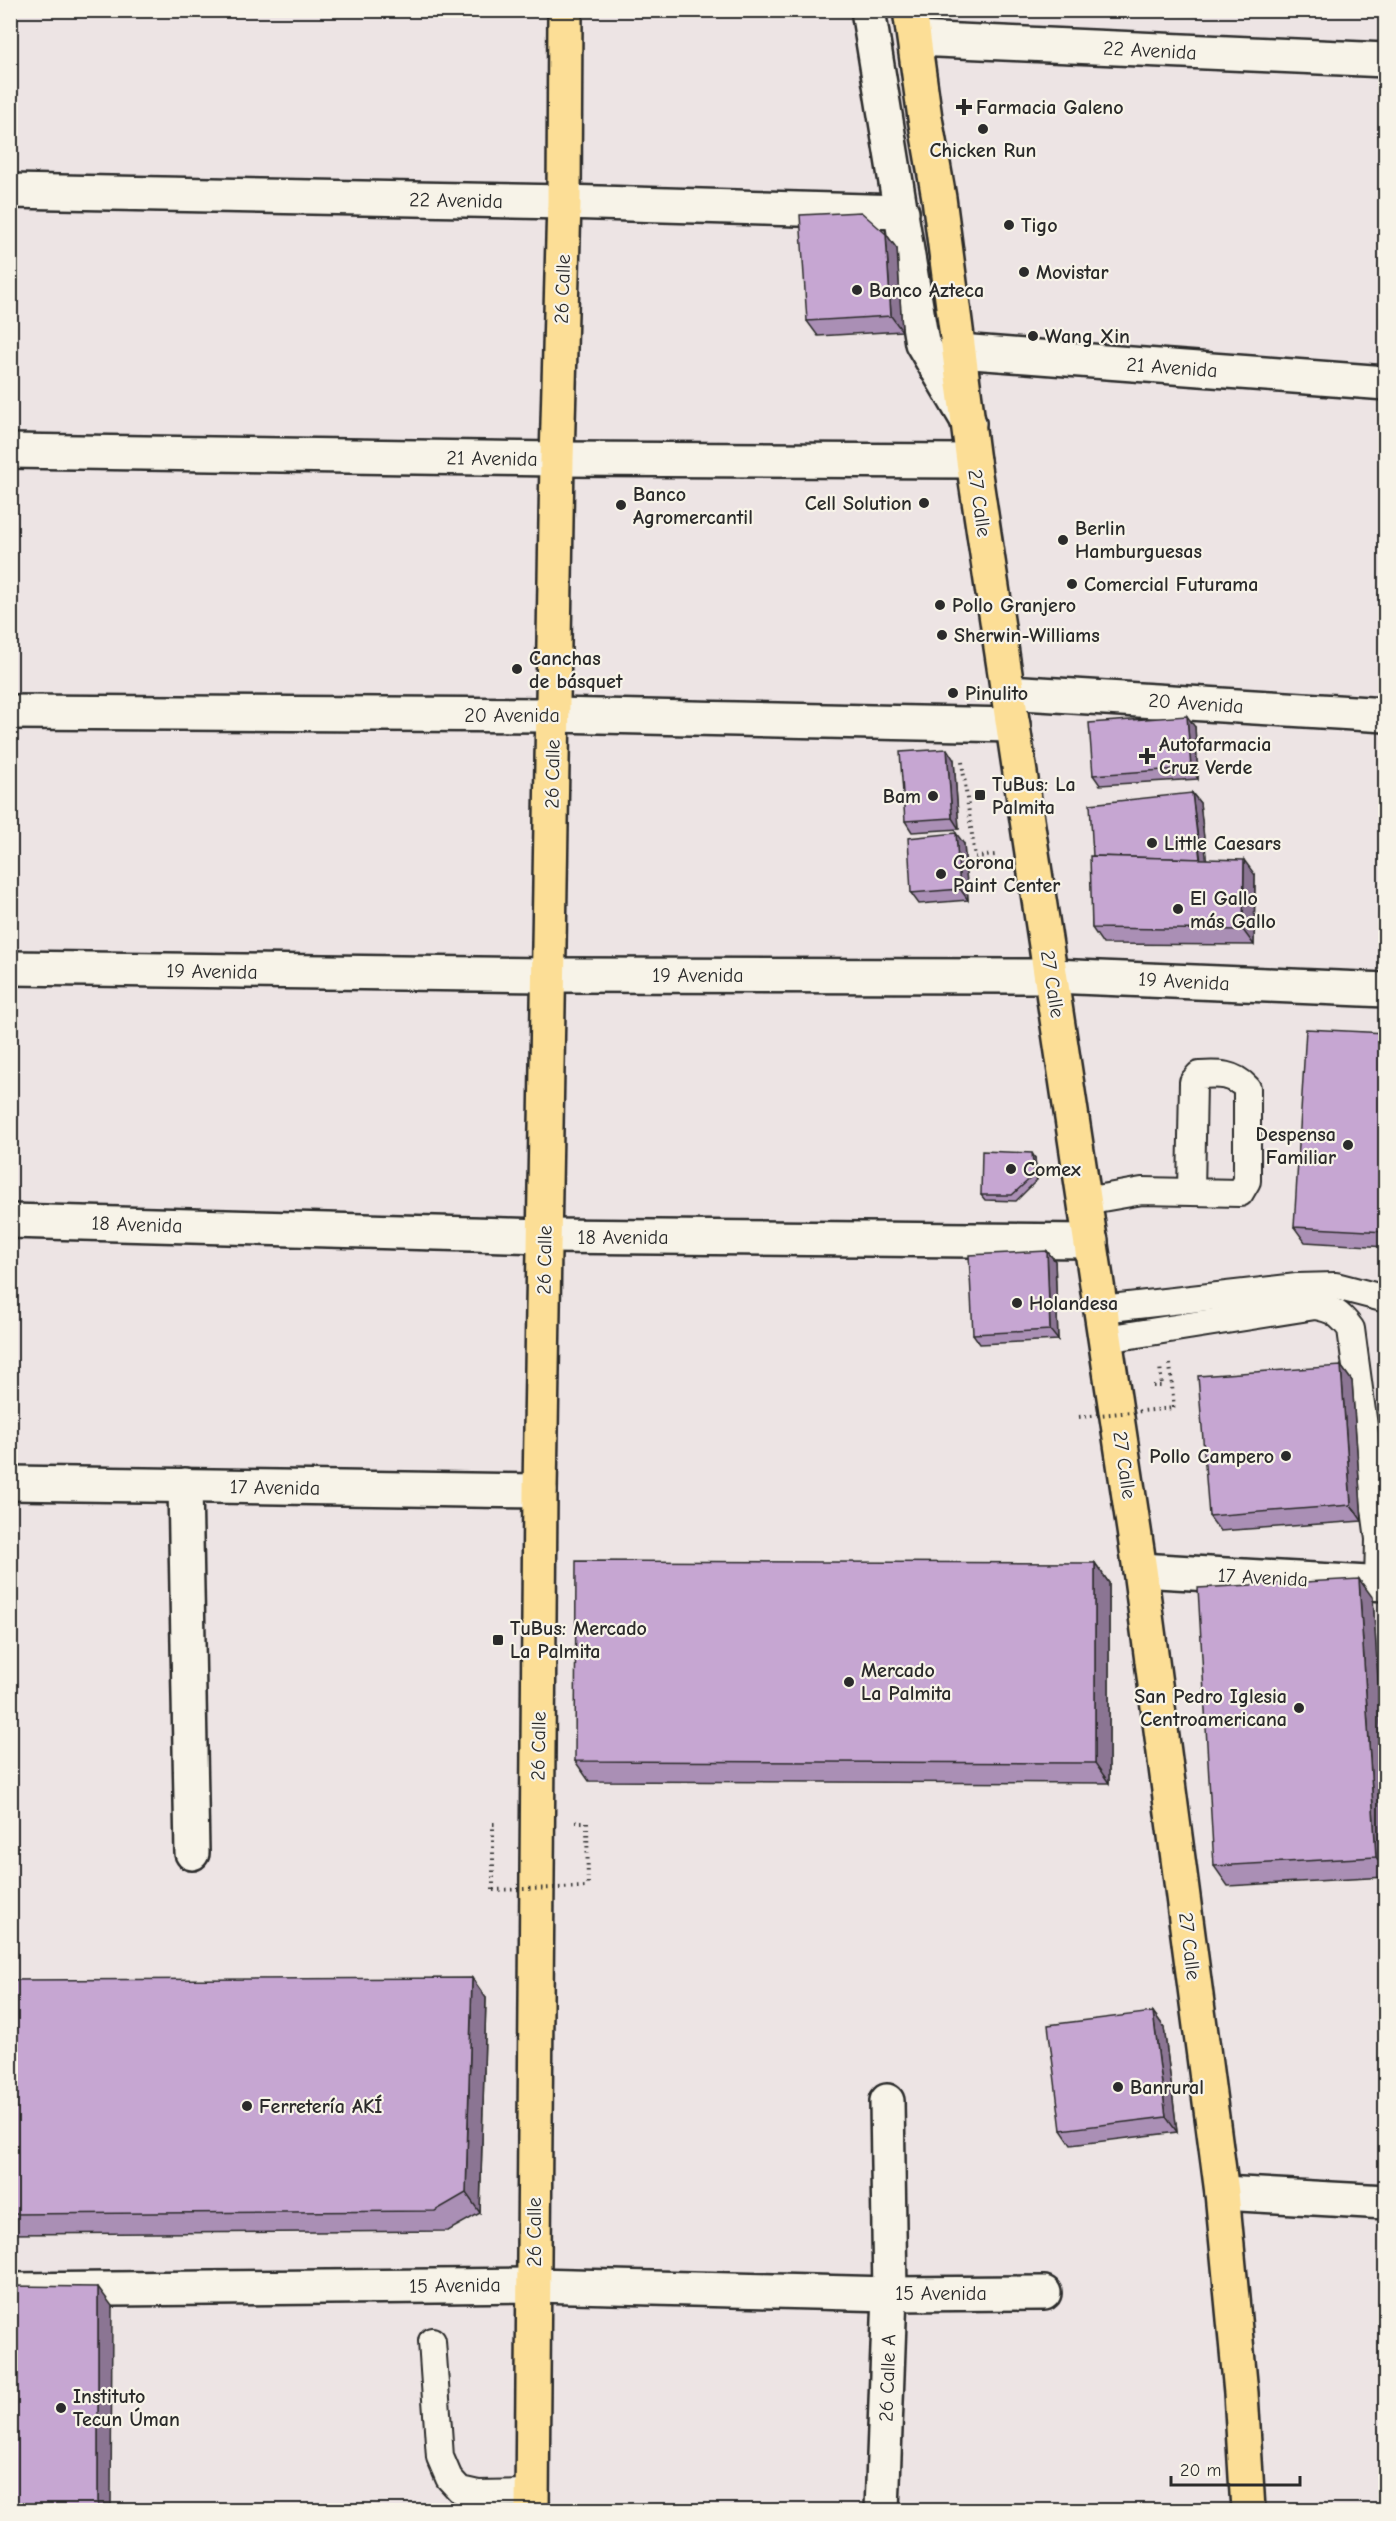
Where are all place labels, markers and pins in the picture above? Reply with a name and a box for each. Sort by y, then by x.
place label: Farmacia Galeno [976,96,1123,119]
marker: Farmacia Galeno [957,100,971,114]
marker: Chicken Run [976,122,990,136]
place label: Chicken Run [930,139,1036,162]
place label: Tigo [1021,214,1058,237]
marker: Tigo [1002,218,1016,232]
place label: Movistar [1036,261,1109,284]
marker: Movistar [1017,265,1031,279]
place label: Banco Azteca [869,279,984,302]
marker: Banco Azteca [850,283,864,297]
place label: Wang Xin [1045,325,1130,348]
marker: Wang Xin [1026,329,1040,343]
place label: Banco Agromercantil [633,483,753,529]
place label: Cell Solution [805,492,912,515]
marker: Cell Solution [917,496,931,510]
marker: Banco Agromercantil [614,498,628,512]
place label: Berlin Hamburguesas [1075,517,1202,563]
marker: Berlin Hamburguesas [1056,533,1070,547]
place label: Comercial Futurama [1084,573,1258,596]
marker: Comercial Futurama [1065,577,1079,591]
place label: Pollo Granjero [952,594,1076,617]
marker: Pollo Granjero [933,598,947,612]
place label: Sherwin-Williams [954,624,1100,647]
marker: Sherwin-Williams [935,628,949,642]
place label: Canchas de básquet [529,647,623,693]
marker: Canchas de básquet [510,662,524,676]
place label: Pinulito [965,682,1028,705]
marker: Pinulito [946,686,960,700]
place label: Autofarmacia Cruz Verde [1159,733,1271,779]
marker: Autofarmacia Cruz Verde [1140,749,1154,763]
place label: TuBus: La Palmita [992,773,1076,819]
place label: Bam [883,785,921,808]
marker: TuBus: La Palmita [973,788,987,802]
marker: Bam [926,789,940,803]
place label: Little Caesars [1164,832,1281,855]
marker: Little Caesars [1145,836,1159,850]
place label: Corona Paint Center [953,851,1060,897]
marker: Corona Paint Center [934,867,948,881]
place label: El Gallo más Gallo [1190,887,1276,933]
marker: El Gallo más Gallo [1171,902,1185,916]
place label: Despensa Familiar [1255,1123,1336,1169]
marker: Despensa Familiar [1341,1138,1355,1152]
place label: Comex [1023,1158,1081,1181]
marker: Comex [1004,1162,1018,1176]
place label: Holandesa [1029,1292,1118,1315]
marker: Holandesa [1010,1296,1024,1310]
place label: Pollo Campero [1149,1445,1274,1468]
marker: Pollo Campero [1279,1449,1293,1463]
place label: TuBus: Mercado La Palmita [510,1617,647,1663]
marker: TuBus: Mercado La Palmita [491,1633,505,1647]
place label: Mercado La Palmita [861,1659,952,1705]
marker: Mercado La Palmita [842,1675,856,1689]
place label: San Pedro Iglesia Centroamericana [1134,1685,1287,1731]
marker: San Pedro Iglesia Centroamericana [1292,1701,1306,1715]
place label: Banrural [1130,2076,1204,2099]
marker: Banrural [1111,2080,1125,2094]
place label: Ferretería AKÍ [259,2094,382,2118]
marker: Ferretería AKÍ [240,2099,254,2113]
place label: Instituto Tecun Úman [73,2385,180,2431]
marker: Instituto Tecun Úman [54,2401,68,2415]

